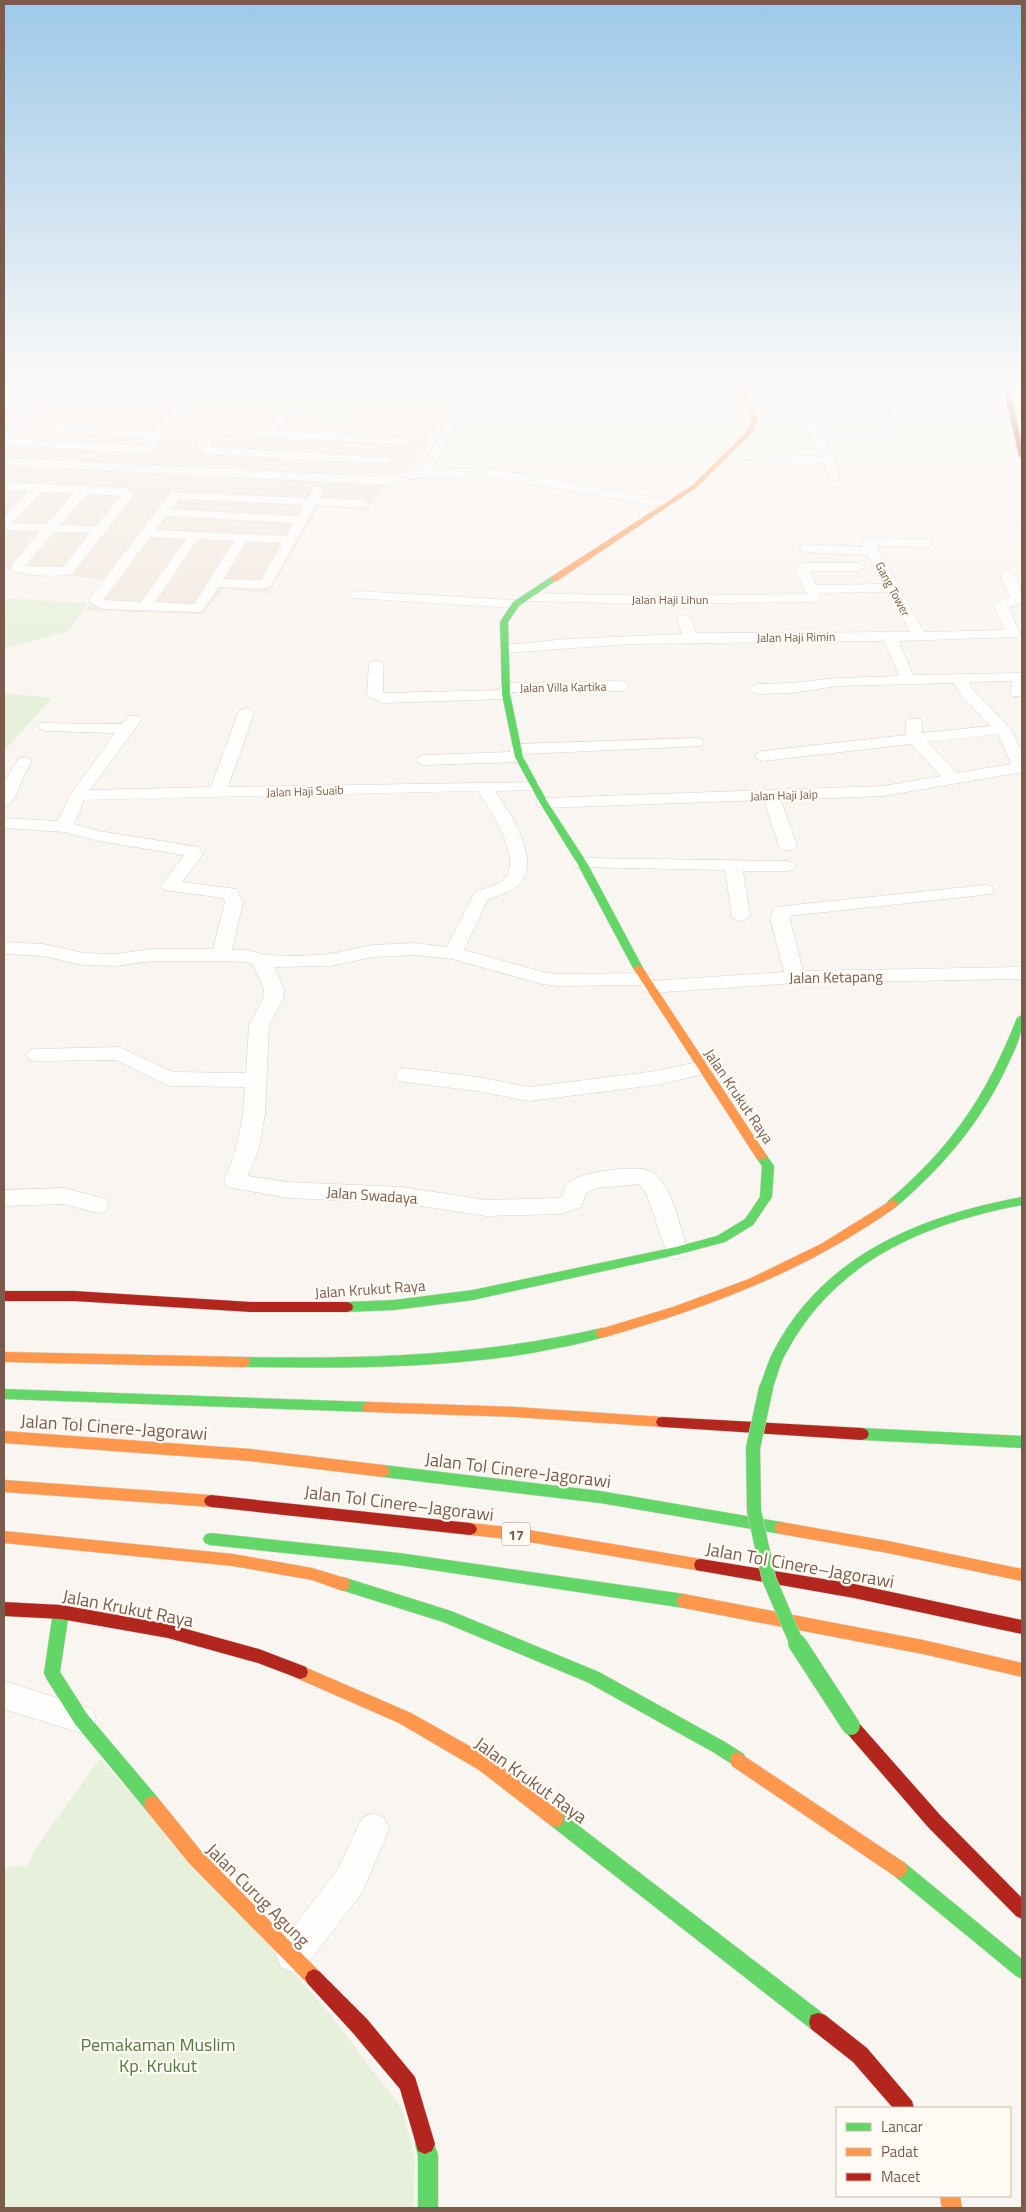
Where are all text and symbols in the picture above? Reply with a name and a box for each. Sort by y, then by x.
street label: Gang Tower [871,558,915,620]
street label: Jalan Haji Lihun [632,590,709,609]
street label: Jalan Haji Rimin [757,627,835,647]
street label: Jalan Villa Kartika [519,677,607,697]
street label: Jalan Haji Suaib [266,780,344,802]
street label: Jalan Haji Jaip [750,784,818,806]
street label: Jalan Ketapang [789,965,883,989]
street label: Jalan Krukut Raya [698,1044,780,1149]
street label: Jalan Swadaya [326,1180,419,1210]
street label: Jalan Krukut Raya [314,1274,427,1304]
street label: Jalan Tol Cinere-Jagorawi [20,1407,208,1447]
street label: Jalan Tol Cinere-Jagorawi [423,1445,613,1495]
street label: Jalan Tol Cinere–Jagorawi [303,1478,495,1528]
road number: 17 [502,1522,530,1546]
street label: Jalan Tol Cinere–Jagorawi [704,1535,896,1595]
street label: Jalan Krukut Raya [60,1582,196,1634]
street label: Jalan Krukut Raya [469,1730,593,1830]
street label: Jalan Curug Agung [200,1837,316,1953]
park label: Pemakaman Muslim Kp. Krukut [80,2031,236,2079]
legend [836,2107,1011,2197]
text: Lancar [881,2115,923,2138]
text: Padat [881,2140,919,2163]
text: Macet [881,2165,921,2188]

